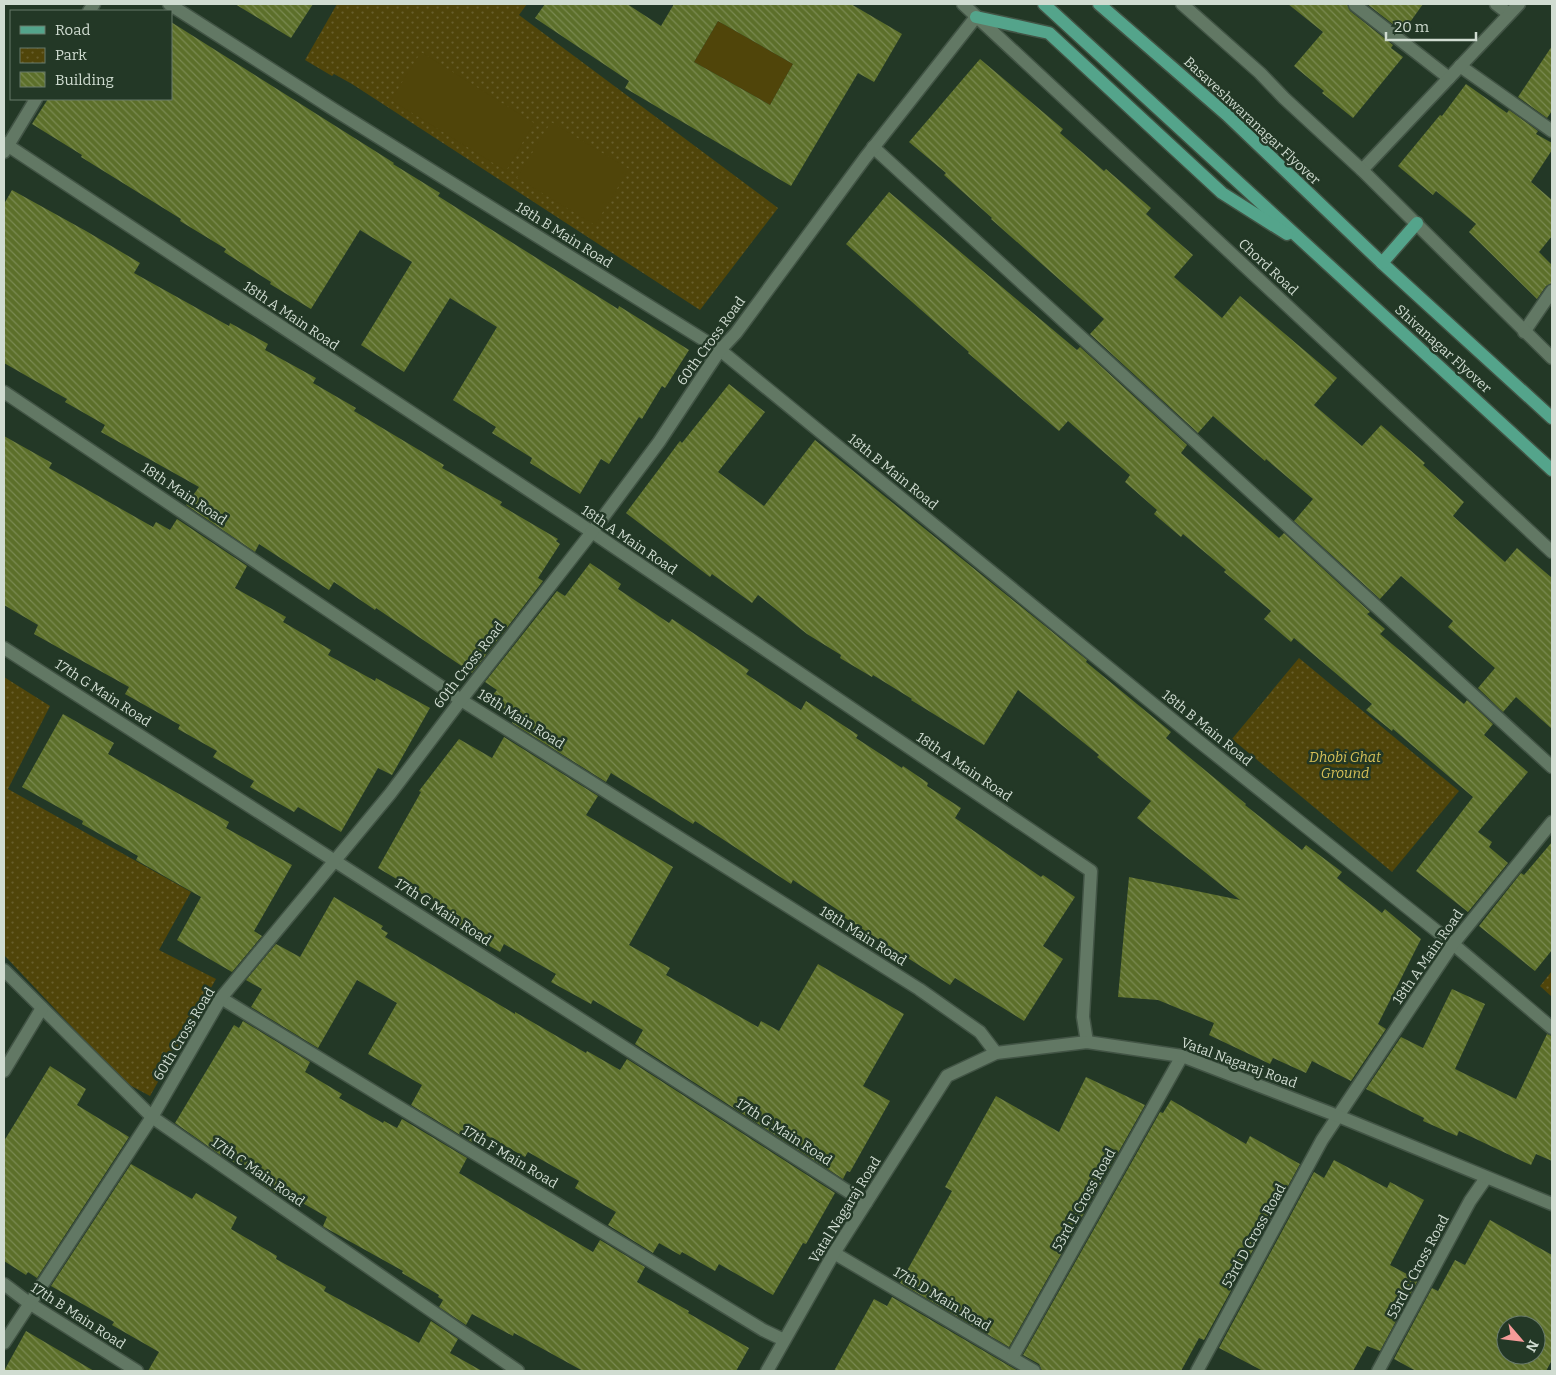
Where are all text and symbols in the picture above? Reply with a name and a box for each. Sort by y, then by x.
legend [10,10,172,100]
scale bar [1386,10,1476,42]
text: 20 m [1394,18,1430,36]
text: Road [55,21,90,39]
text: Park [55,46,87,64]
street label: Basaveshwaranagar Flyover [1180,53,1324,189]
text: Building [55,71,114,89]
street label: 18th B Main Road [512,198,616,272]
street label: Chord Road [1235,235,1301,299]
street label: 18th A Main Road [240,278,342,354]
street label: 60th Cross Road [673,293,749,389]
street label: Shivanagar Flyover [1391,301,1495,397]
street label: 18th B Main Road [845,431,941,513]
street label: 18th Main Road [138,459,230,529]
street label: 18th A Main Road [578,502,680,578]
street label: 60th Cross Road [430,618,508,712]
street label: 17th G Main Road [52,656,154,730]
street label: 18th Main Road [474,686,568,752]
street label: 18th B Main Road [1159,687,1255,769]
street label: 18th A Main Road [913,729,1015,805]
park label: Dhobi Ghat Ground [1309,749,1382,782]
street label: 17th G Main Road [392,875,494,949]
street label: 18th Main Road [816,903,910,969]
street label: 18th A Main Road [1389,906,1467,1008]
street label: 60th Cross Road [150,985,218,1083]
street label: Vatal Nagaraj Road [1179,1034,1299,1092]
street label: 17th G Main Road [733,1095,835,1169]
street label: 17th F Main Road [459,1122,561,1192]
street label: 17th C Main Road [208,1134,308,1210]
street label: 53rd E Cross Road [1049,1146,1119,1254]
street label: Vatal Nagaraj Road [805,1154,885,1266]
street label: 53rd D Cross Road [1218,1181,1290,1291]
street label: 53rd C Cross Road [1383,1212,1453,1322]
street label: 17th D Main Road [890,1263,994,1335]
street label: 17th B Main Road [27,1279,129,1353]
north arrow [1496,1315,1546,1365]
text: N [1522,1337,1542,1355]

